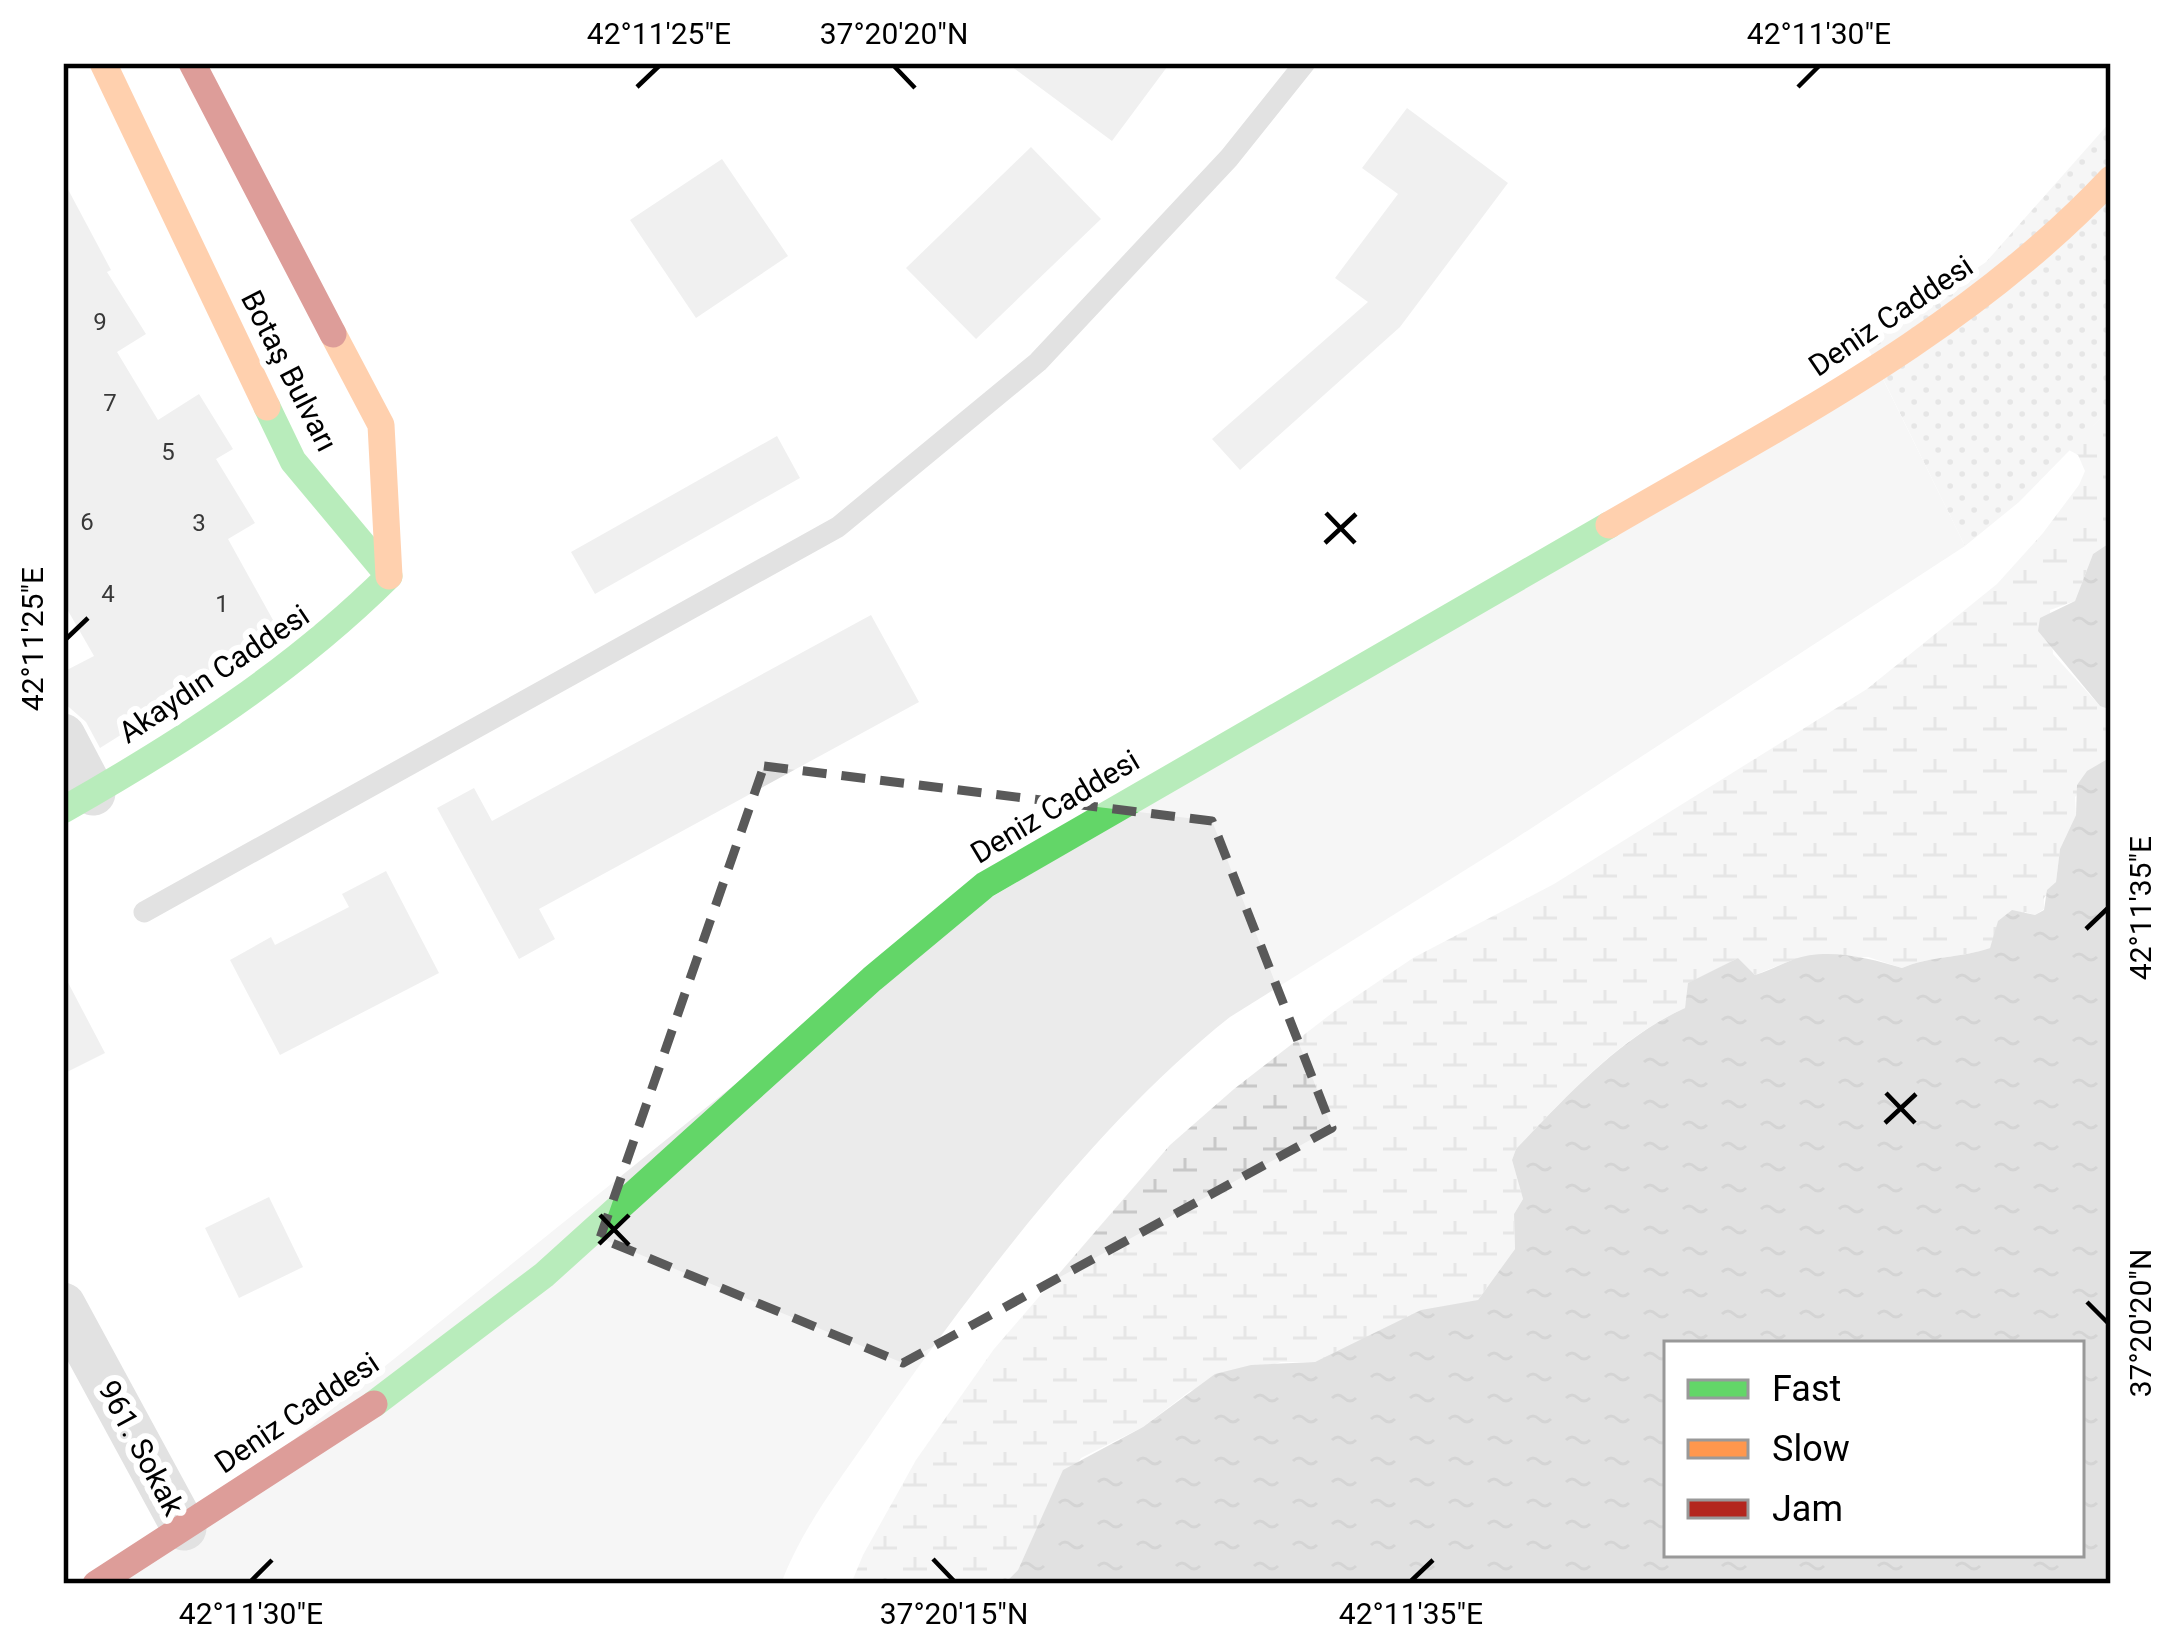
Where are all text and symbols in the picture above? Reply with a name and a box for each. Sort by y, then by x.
text: 42°11'25"E [587,16,731,51]
text: 37°20'20"N [820,16,968,51]
text: 42°11'30"E [1747,16,1891,51]
street label: Deniz Caddesi [1802,248,1979,383]
street label: Botaş Bulvarı [234,285,345,457]
house number: 9 [93,308,107,336]
house number: 7 [103,389,117,417]
house number: 5 [161,438,175,466]
house number: 6 [80,508,94,536]
house number: 3 [192,509,206,537]
text: 42°11'25"E [15,567,50,711]
house number: 4 [101,580,115,608]
house number: 1 [215,590,229,618]
street label: Akaydın Caddesi [112,597,315,750]
street label: Deniz Caddesi [964,743,1145,871]
text: 42°11'35"E [2123,836,2158,980]
text: 37°20'20"N [2123,1249,2158,1397]
legend [1664,1341,2084,1557]
street label: Deniz Caddesi [208,1345,385,1480]
text: Fast [1772,1368,1841,1410]
street label: 961. Sokak [91,1374,192,1522]
text: Slow [1772,1428,1850,1470]
text: Jam [1772,1488,1843,1530]
text: 42°11'30"E [179,1596,323,1631]
text: 37°20'15"N [880,1596,1028,1631]
text: 42°11'35"E [1339,1596,1483,1631]

